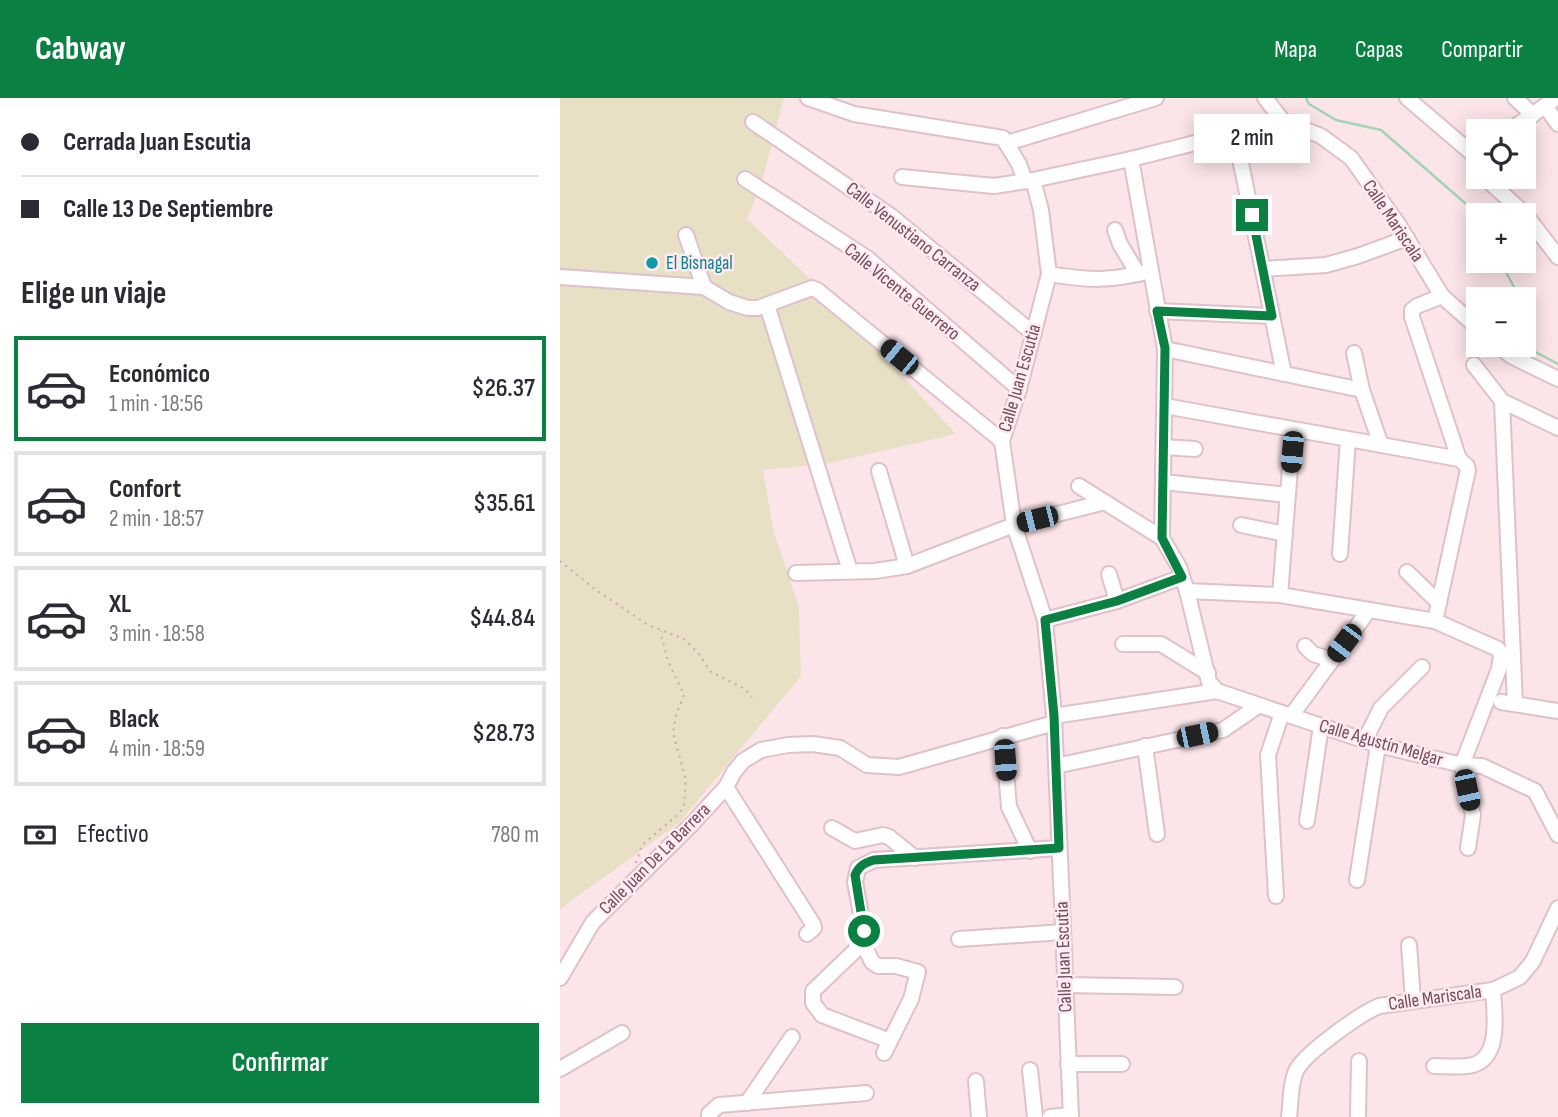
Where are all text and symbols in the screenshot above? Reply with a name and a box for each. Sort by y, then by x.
text: Cabway [35,29,126,69]
text: Mapa [1274,35,1317,64]
text: Capas [1355,35,1403,64]
text: Compartir [1441,35,1523,64]
callout: 2 min [1194,114,1310,162]
map controls [1466,119,1536,357]
button: locate [1466,119,1536,189]
text: 2 min [1230,124,1274,152]
text: Cerrada Juan Escutia [63,127,251,158]
street label: Calle Mariscala [1357,176,1429,266]
street label: Calle Venustiano Carranza [841,177,985,297]
text: Calle 13 De Septiembre [63,194,273,225]
route end [1236,199,1268,231]
button: + [1466,203,1536,273]
street label: Calle Vicente Guerrero [840,238,964,346]
place label: El Bisnagal [666,252,733,275]
marker: El Bisnagal [644,255,660,271]
text: Elige un viaje [21,274,166,313]
button: − [1466,287,1536,357]
street label: Calle Juan Escutia [994,321,1046,435]
car [877,336,922,378]
icon: car [25,357,88,420]
text: Económico [109,359,210,390]
text: $26.37 [472,373,535,404]
text: 1 min · 18:56 [109,390,203,418]
car [1280,430,1305,474]
icon: car [25,472,88,535]
text: Confort [109,474,181,505]
text: $35.61 [473,488,535,519]
car [1015,504,1060,534]
text: 2 min · 18:57 [109,505,204,533]
icon: car [25,587,88,650]
text: XL [109,589,131,620]
text: $44.84 [469,603,535,634]
text: 3 min · 18:58 [109,620,205,648]
car [1323,620,1366,666]
icon: car [25,702,88,765]
text: Black [109,704,159,735]
street label: Calle Agustín Melgar [1316,714,1446,772]
text: $28.73 [472,718,535,749]
car [1175,720,1220,750]
text: 4 min · 18:59 [109,735,205,763]
car [994,738,1017,782]
car [1453,767,1482,813]
street label: Calle Juan De La Barrera [594,798,716,920]
icon: cash [21,816,59,854]
text: Efectivo [77,819,149,850]
text: 780 m [491,821,539,849]
street label: Calle Juan Escutia [1051,901,1077,1013]
route start [848,915,880,947]
street label: Calle Mariscala [1387,980,1483,1016]
button: Confirmar [21,1023,539,1103]

